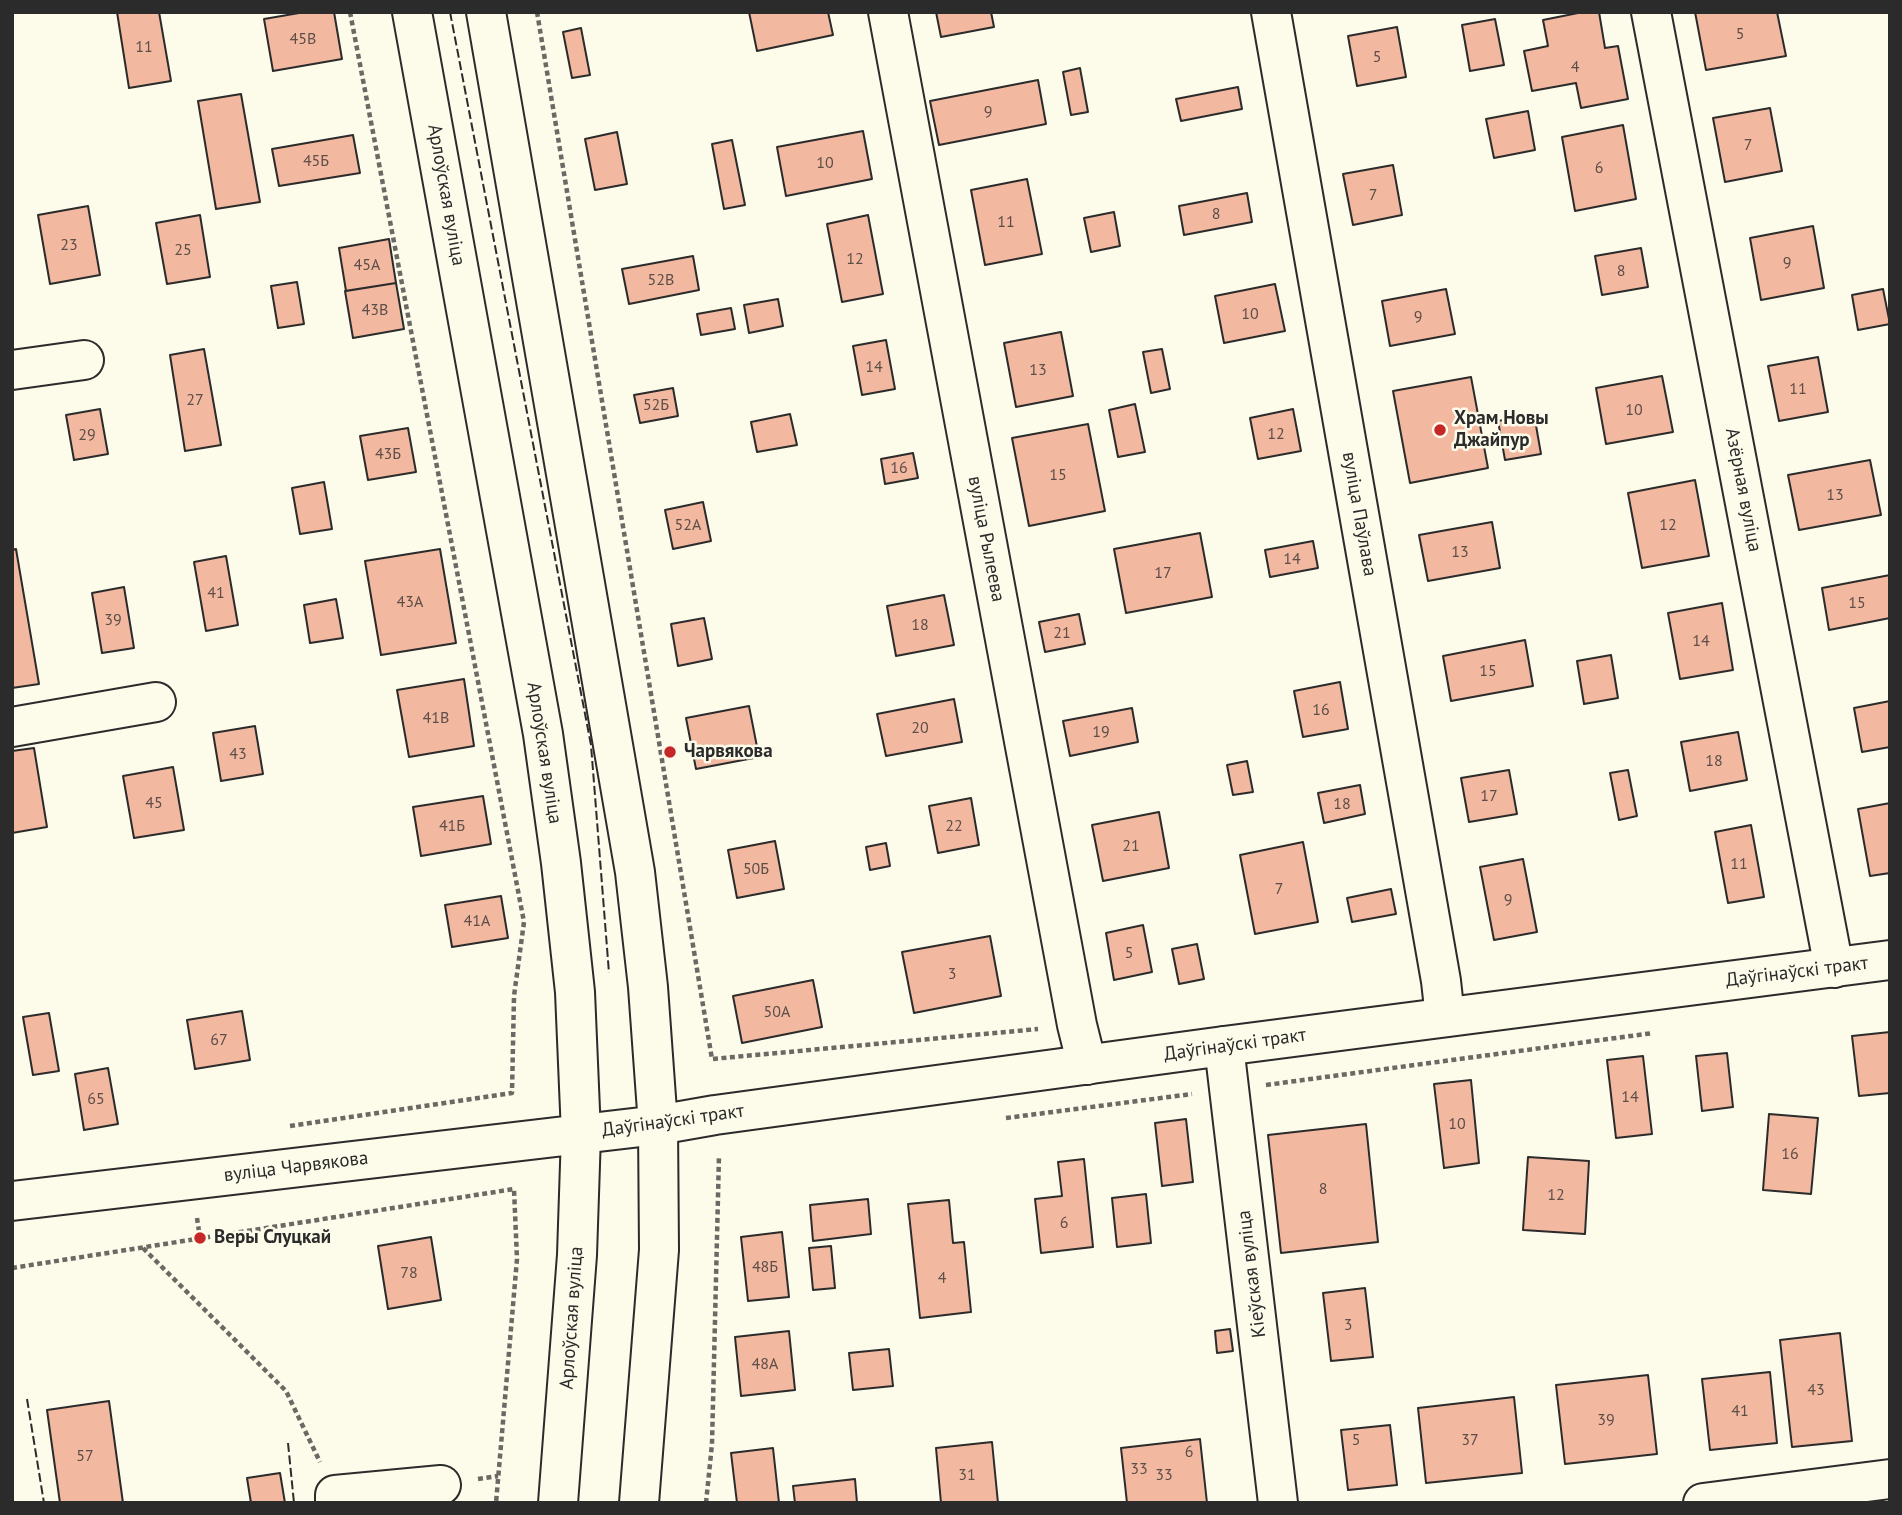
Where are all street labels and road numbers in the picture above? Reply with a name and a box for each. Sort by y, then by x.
street label: Арлоўская вуліца [422,122,470,268]
street label: Азёрная вуліца [1720,426,1766,554]
street label: вуліца Паўлава [1337,450,1381,578]
street label: вуліца Рылеева [963,474,1009,604]
street label: Арлоўская вуліца [522,680,566,826]
street label: Даўгінаўскі тракт [1725,952,1869,992]
street label: Даўгінаўскі тракт [1162,1024,1308,1066]
street label: Даўгінаўскі тракт [600,1100,746,1142]
street label: вуліца Чарвякова [223,1147,369,1187]
street label: Кіеўская вуліца [1233,1209,1271,1339]
street label: Арлоўская вуліца [556,1246,588,1390]

